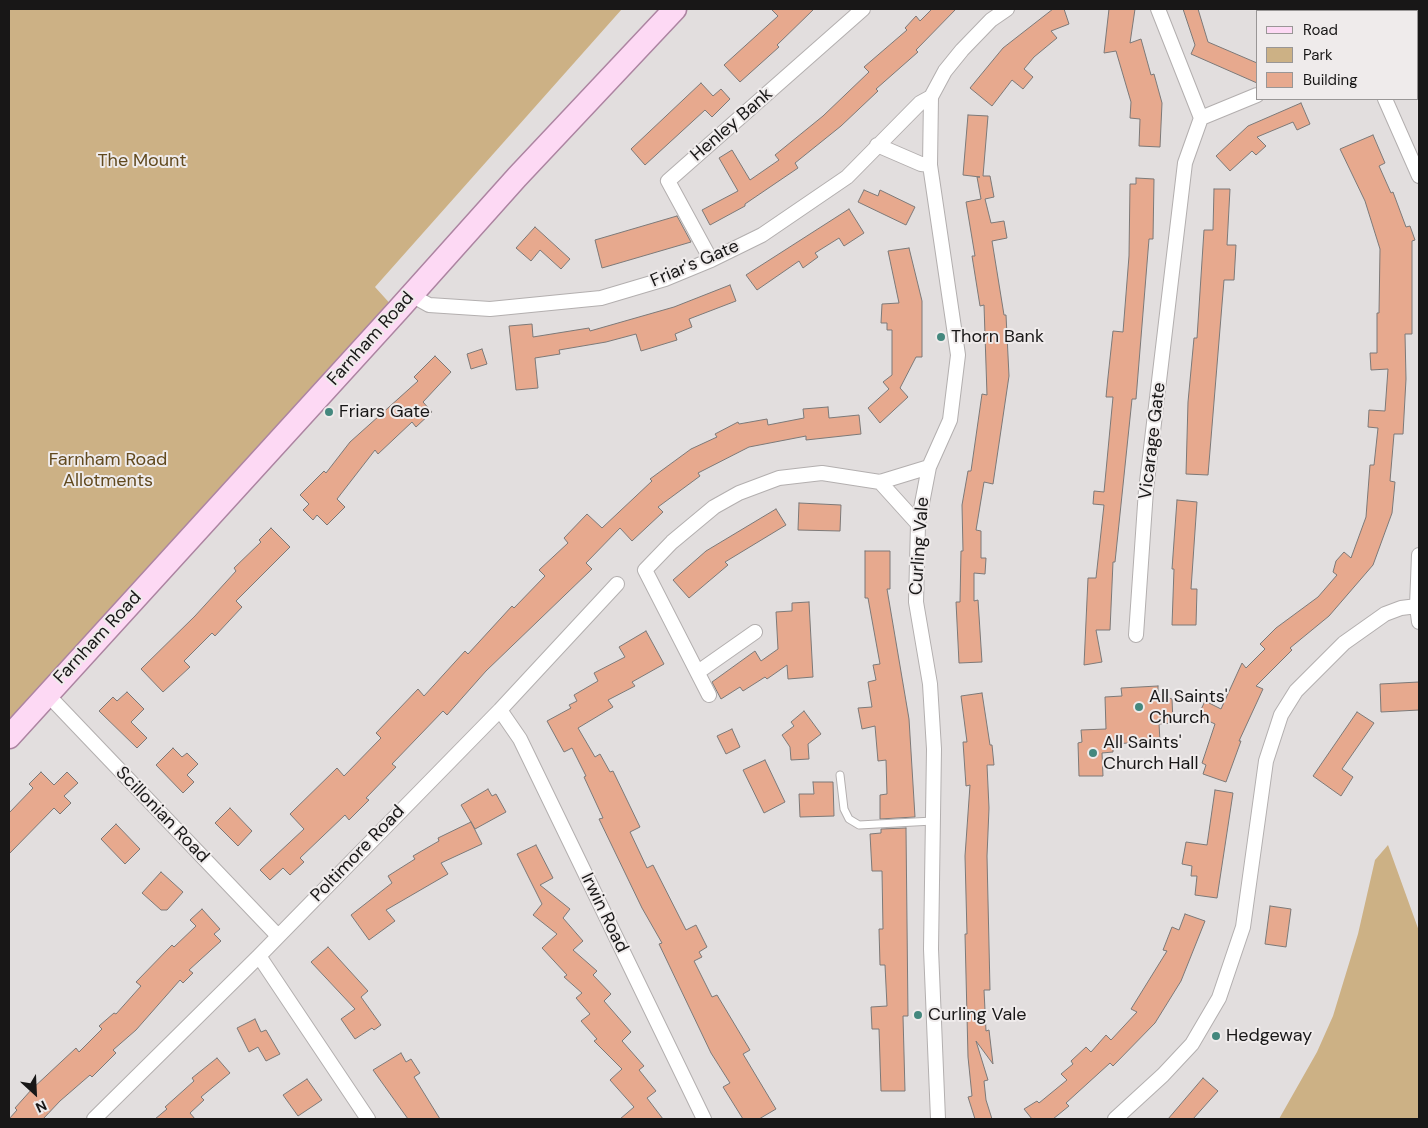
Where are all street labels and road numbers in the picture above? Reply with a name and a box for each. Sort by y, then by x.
street label: Henley Bank [687,84,777,166]
street label: Friar's Gate [648,236,742,292]
street label: Farnham Road [323,288,419,390]
street label: Vicarage Gate [1135,381,1171,501]
street label: Curling Vale [906,496,934,596]
street label: Farnham Road [50,587,146,689]
street label: Scillonian Road [111,762,213,868]
street label: Poltimore Road [306,801,410,907]
street label: Irwin Road [575,870,633,956]

